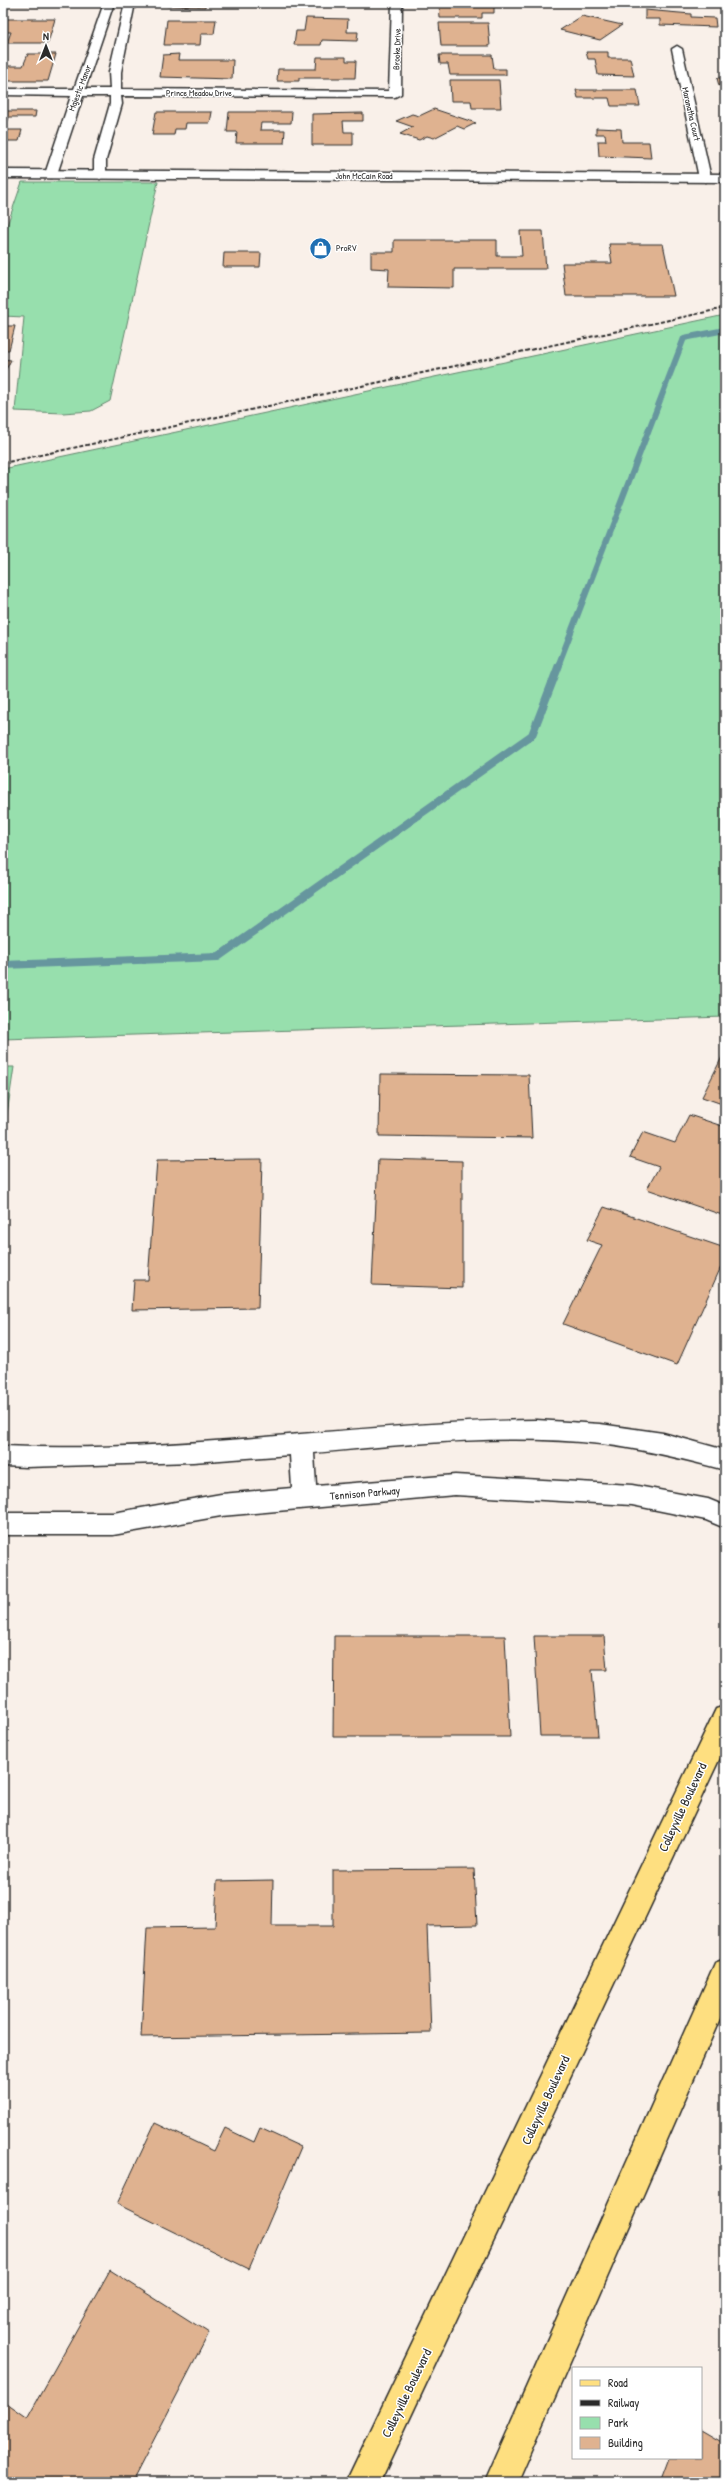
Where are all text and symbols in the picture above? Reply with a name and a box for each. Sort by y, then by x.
north arrow [26,26,66,66]
street label: Brooke Drive [390,28,404,70]
text: N [43,29,49,43]
street label: Majestic Manor [66,63,95,113]
street label: Maranatha Court [679,86,703,143]
street label: Prince Meadow Drive [166,87,232,99]
street label: John McCain Road [335,170,393,182]
shop icon: ProRV [307,235,333,261]
place label: ProRV [336,242,358,254]
street label: Tennison Parkway [329,1483,401,1503]
street label: Colleyville Boulevard [653,1759,711,1855]
street label: Colleyville Boulevard [516,2052,574,2148]
street label: Colleyville Boulevard [377,2346,435,2440]
legend [572,2367,702,2459]
text: Road [608,2374,628,2391]
text: Railway [608,2394,639,2411]
text: Park [608,2414,628,2431]
text: Building [608,2434,643,2451]

